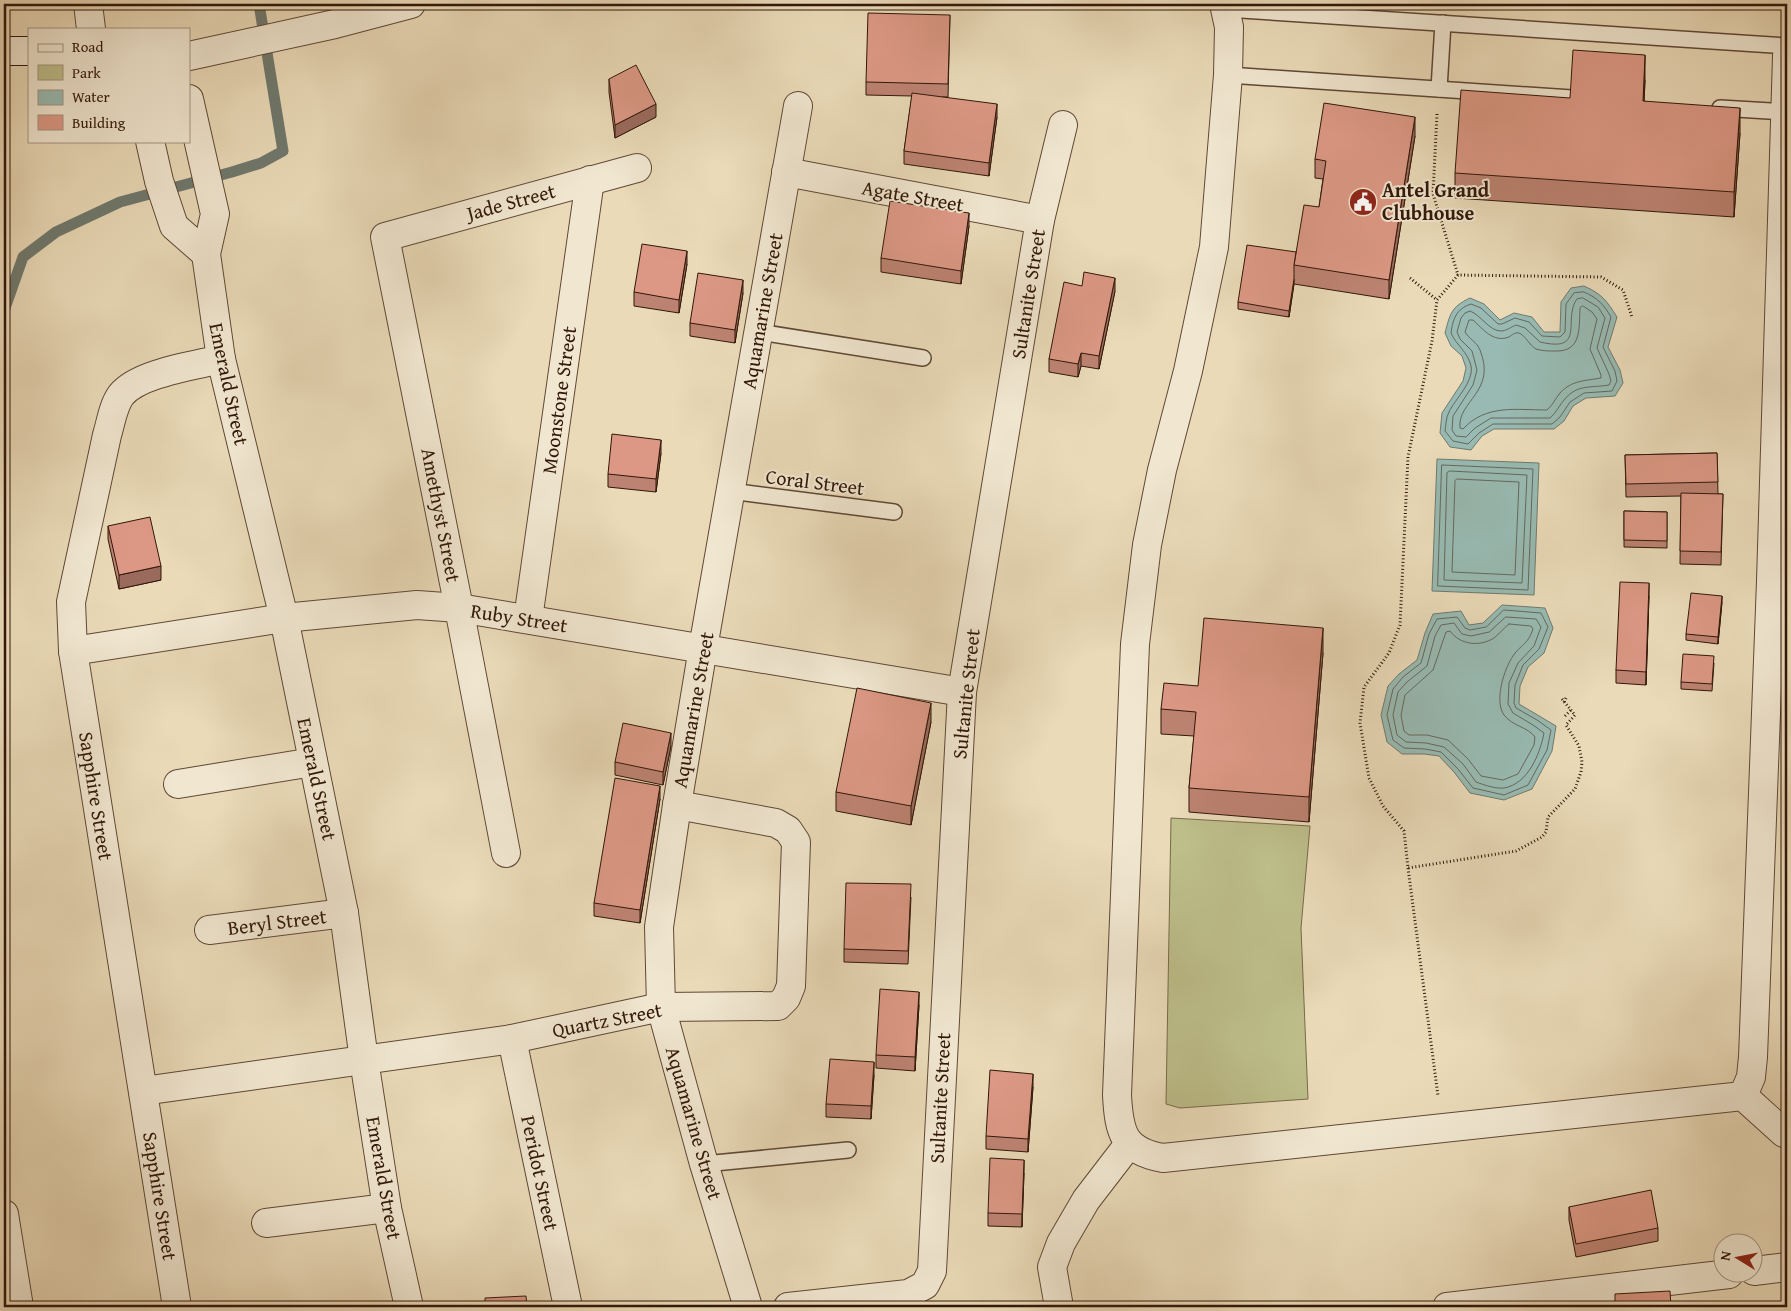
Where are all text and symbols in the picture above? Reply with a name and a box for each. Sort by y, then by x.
legend [28,28,190,142]
text: Road [72,36,103,57]
text: Park [72,62,101,83]
text: Water [72,86,110,107]
text: Building [72,112,126,133]
street label: Agate Street [860,172,966,219]
place label: Antel Grand Clubhouse [1382,175,1490,227]
street label: Jade Street [460,176,558,228]
public building icon: Antel Grand Clubhouse [1348,187,1378,217]
street label: Sultanite Street [1003,227,1052,361]
street label: Aquamarine Street [733,230,790,391]
street label: Emerald Street [202,320,257,448]
street label: Moonstone Street [534,324,583,476]
street label: Amethyst Street [414,445,469,584]
street label: Coral Street [764,461,866,502]
street label: Ruby Street [469,596,570,639]
street label: Sultanite Street [944,627,987,761]
street label: Aquamarine Street [664,629,721,790]
street label: Emerald Street [290,715,345,843]
street label: Sapphire Street [72,729,121,862]
street label: Beryl Street [226,901,328,942]
street label: Quartz Street [549,995,664,1044]
street label: Sultanite Street [922,1032,957,1164]
street label: Aquamarine Street [659,1043,730,1203]
street label: Peridot Street [514,1113,567,1233]
street label: Emerald Street [359,1114,410,1242]
street label: Sapphire Street [136,1129,185,1262]
north arrow [1714,1234,1764,1284]
text: N [1715,1249,1736,1262]

